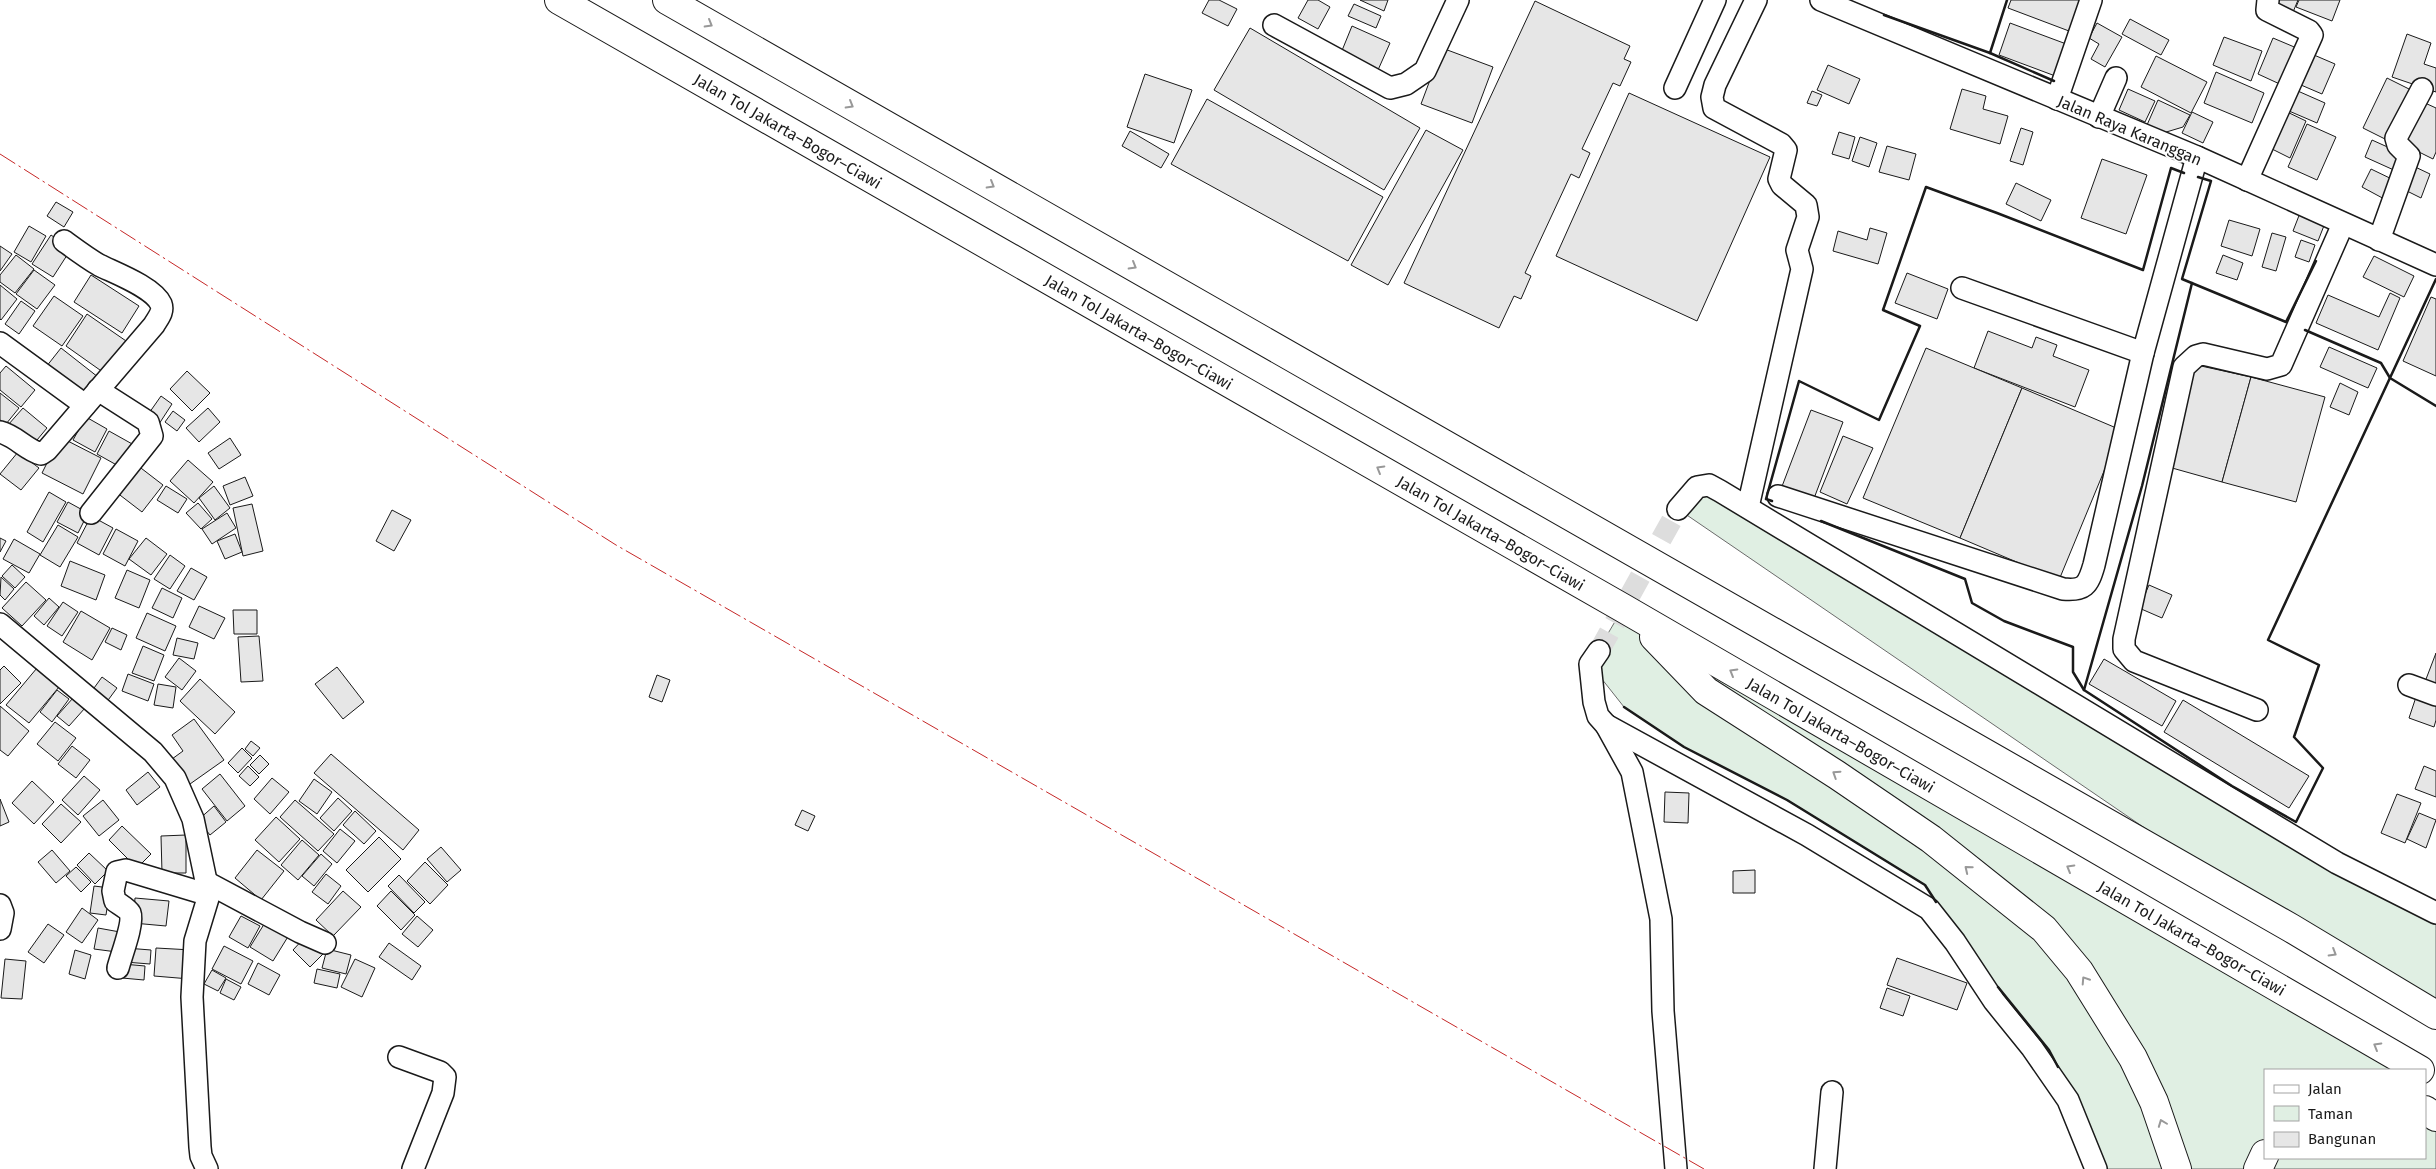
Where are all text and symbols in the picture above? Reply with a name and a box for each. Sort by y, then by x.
one-way arrow [704,18,713,28]
street label: Jalan Tol Jakarta–Bogor–Ciawi [691,70,885,193]
street label: Jalan Raya Karanggan [2055,91,2205,169]
one-way arrow [845,98,854,108]
one-way arrow [986,179,995,189]
one-way arrow [1127,260,1136,270]
street label: Jalan Tol Jakarta–Bogor–Ciawi [1042,271,1236,394]
one-way arrow [1376,465,1385,475]
street label: Jalan Tol Jakarta–Bogor–Ciawi [1394,472,1588,595]
one-way arrow [1729,669,1738,679]
street label: Jalan Tol Jakarta–Bogor–Ciawi [1744,674,1938,797]
one-way arrow [1832,771,1841,781]
one-way arrow [2067,864,2076,874]
one-way arrow [1965,866,1974,874]
street label: Jalan Tol Jakarta–Bogor–Ciawi [2095,877,2289,1000]
one-way arrow [2327,947,2336,957]
one-way arrow [2082,976,2091,986]
one-way arrow [2374,1042,2383,1052]
legend [2264,1069,2426,1159]
text: Jalan [2308,1080,2342,1098]
text: Taman [2308,1105,2353,1123]
one-way arrow [2158,1119,2168,1127]
text: Bangunan [2308,1130,2376,1148]

